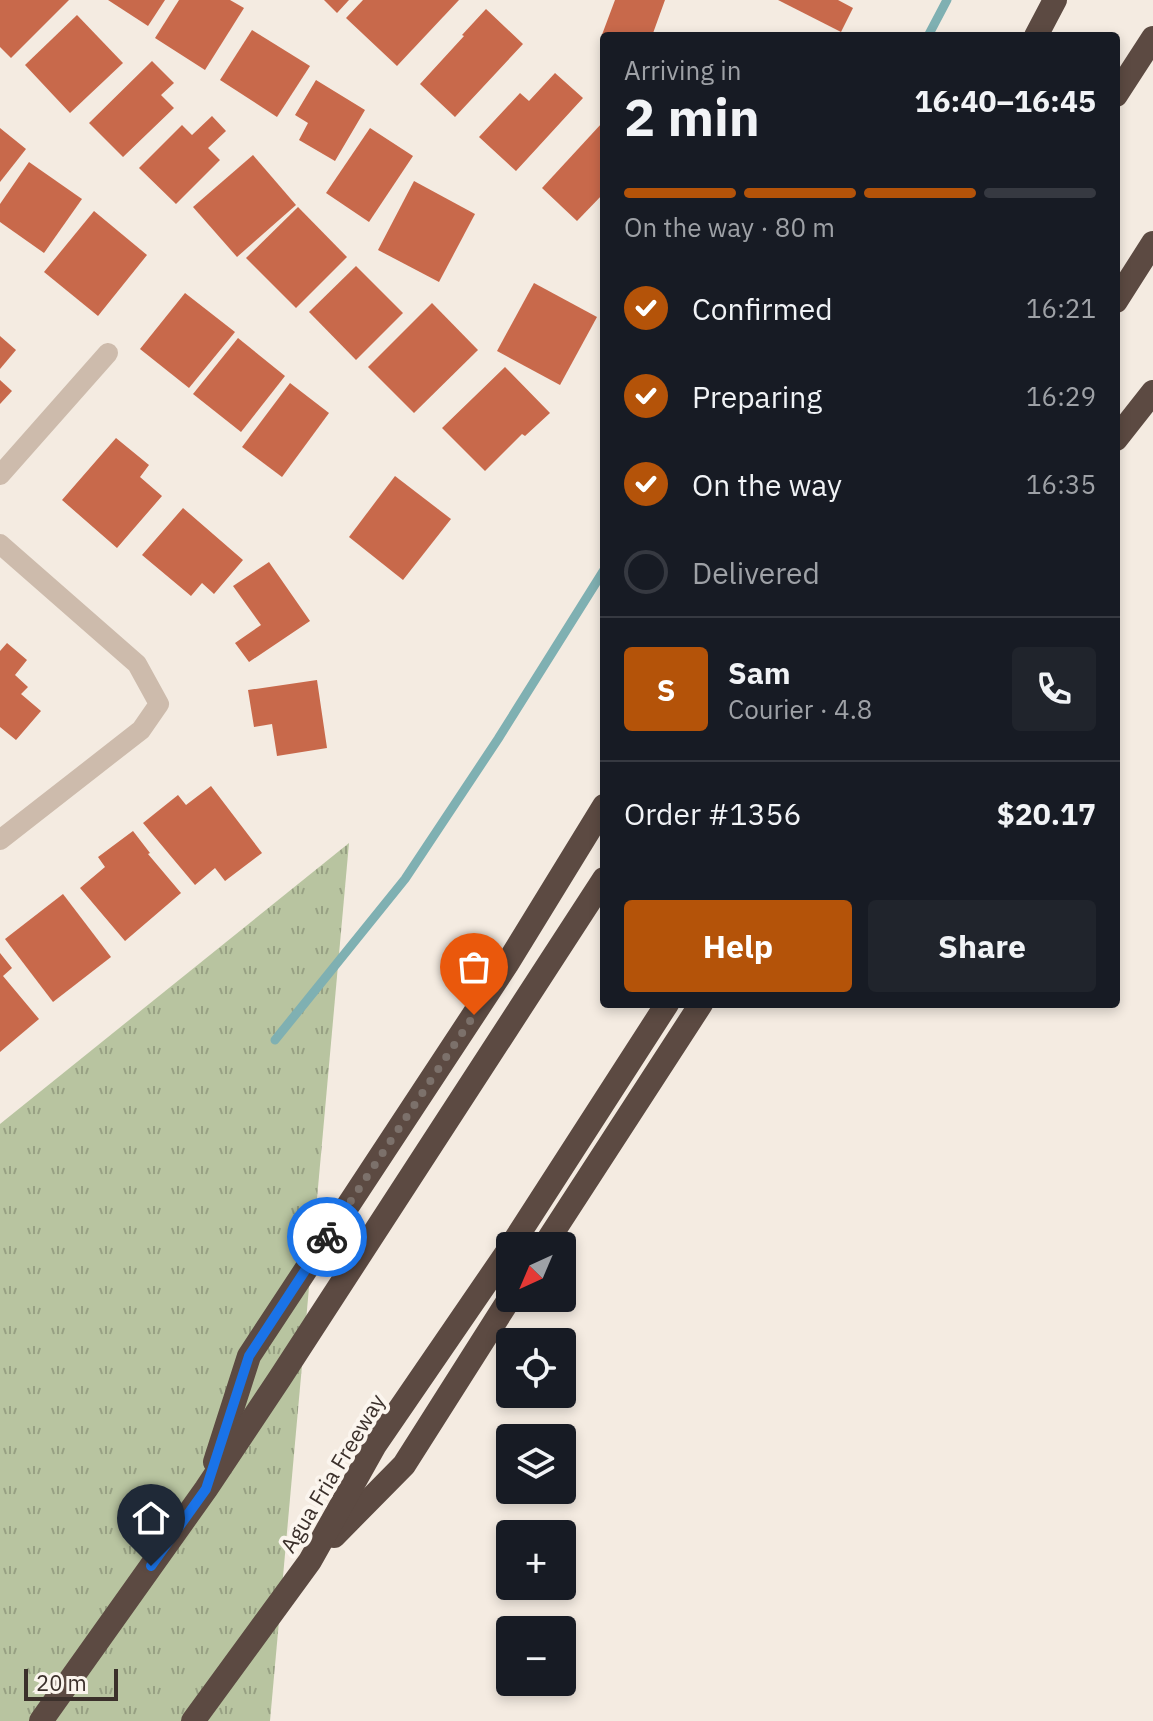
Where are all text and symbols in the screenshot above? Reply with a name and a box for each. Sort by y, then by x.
text: Arriving in [624,53,741,87]
text: 16:40–16:45 [915,81,1096,120]
text: 2 min [624,83,760,150]
text: On the way · 80 m [624,210,835,244]
icon: check [624,286,668,330]
text: Confirmed [692,289,833,328]
text: 16:21 [1026,291,1096,325]
icon: check [624,374,668,418]
text: Preparing [692,377,822,416]
text: 16:29 [1026,379,1096,413]
icon: check [624,462,668,506]
text: On the way [692,465,842,504]
text: 16:35 [1026,467,1096,501]
text: Delivered [692,553,820,592]
button: phone [1012,647,1096,731]
text: Sam [728,653,791,692]
text: S [657,670,675,709]
text: Courier · 4.8 [728,692,872,726]
text: Order #1356 [624,794,801,833]
text: $20.17 [997,794,1096,833]
button: Help [624,900,852,992]
button: Share [868,900,1096,992]
pin [440,933,508,1015]
icon: bag [452,945,496,989]
courier [287,1197,367,1277]
icon: bike [305,1215,349,1259]
north arrow [496,1232,576,1312]
map controls [496,1232,576,1696]
button: locate [496,1328,576,1408]
street label: Agua Fria Freeway [273,1388,391,1558]
button: layers [496,1424,576,1504]
pin [117,1484,185,1566]
icon: home [129,1496,173,1540]
button: + [496,1520,576,1600]
button: − [496,1616,576,1696]
scale bar [24,1665,118,1701]
text: 20 m [36,1668,87,1697]

